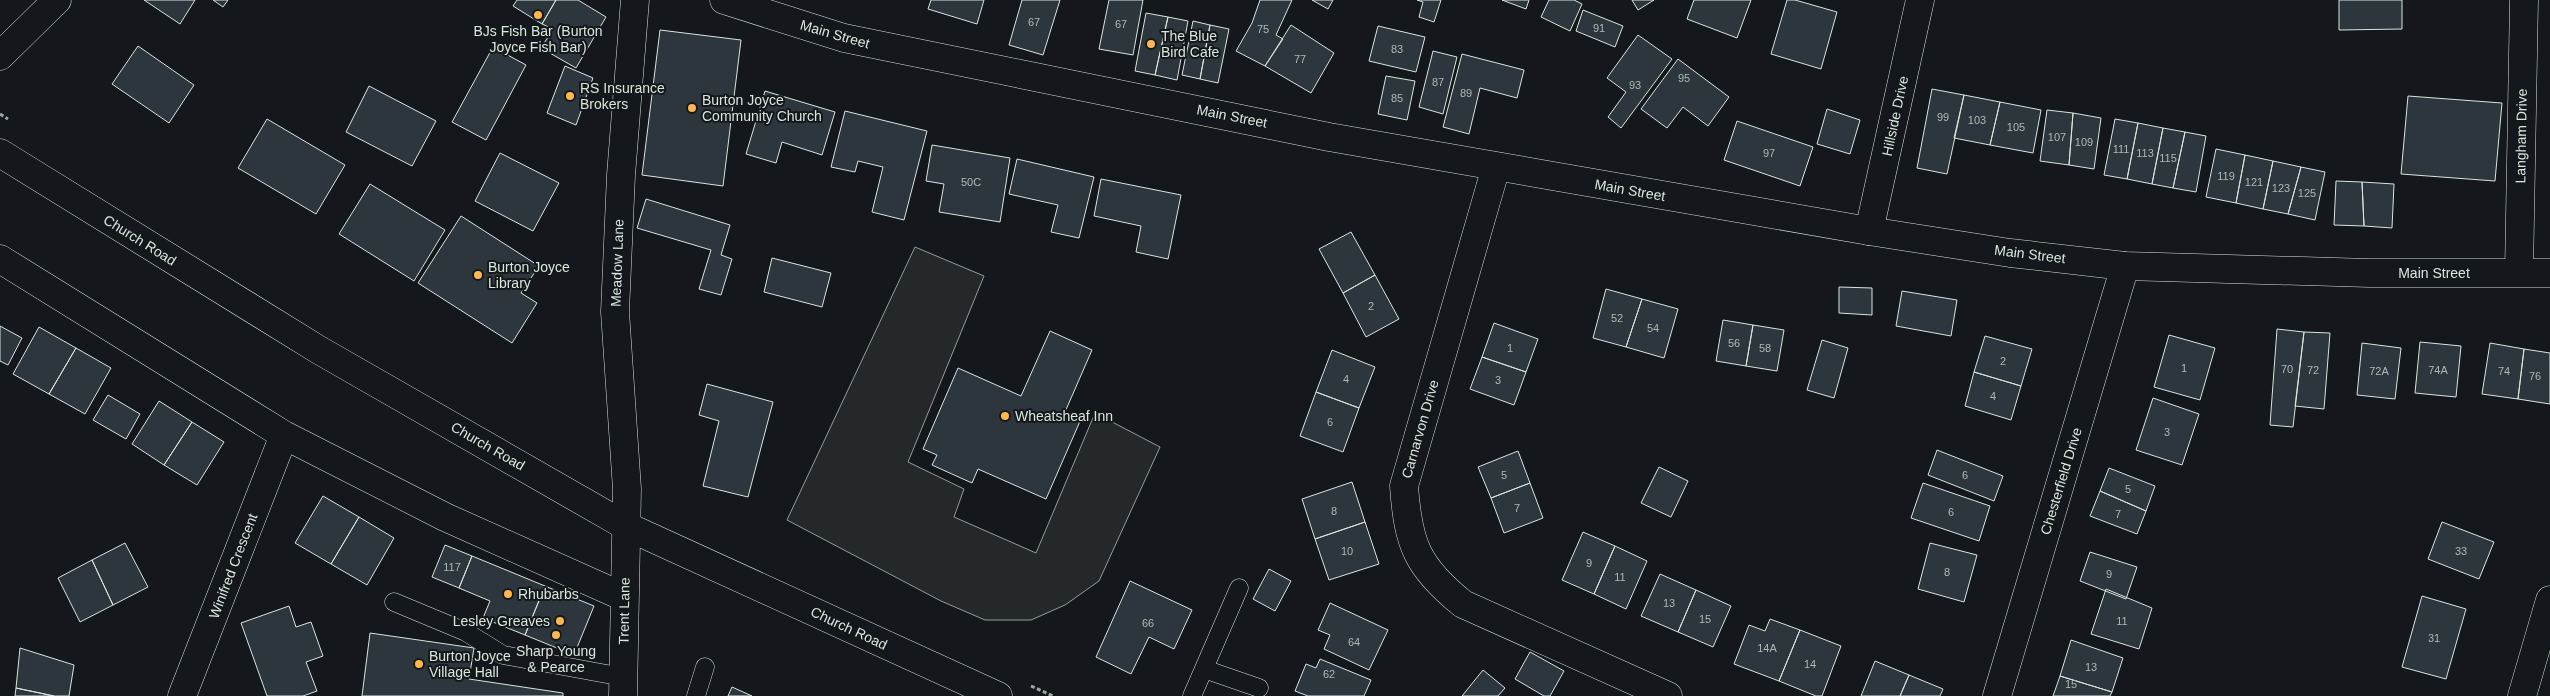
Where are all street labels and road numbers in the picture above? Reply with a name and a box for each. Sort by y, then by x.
street label: Main Street [798,16,872,52]
street label: Hillside Drive [1879,74,1911,158]
street label: Langham Drive [2512,88,2530,184]
street label: Main Street [1195,101,1269,131]
street label: Main Street [1593,176,1667,204]
street label: Church Road [101,211,179,269]
street label: Meadow Lane [607,219,627,307]
street label: Main Street [1993,242,2067,266]
street label: Main Street [2398,265,2470,281]
street label: Carnarvon Drive [1398,378,1442,480]
street label: Church Road [448,418,528,474]
street label: Chesterfield Drive [2037,425,2085,537]
street label: Winifred Crescent [206,511,260,621]
street label: Trent Lane [615,577,633,645]
street label: Church Road [808,603,890,653]

